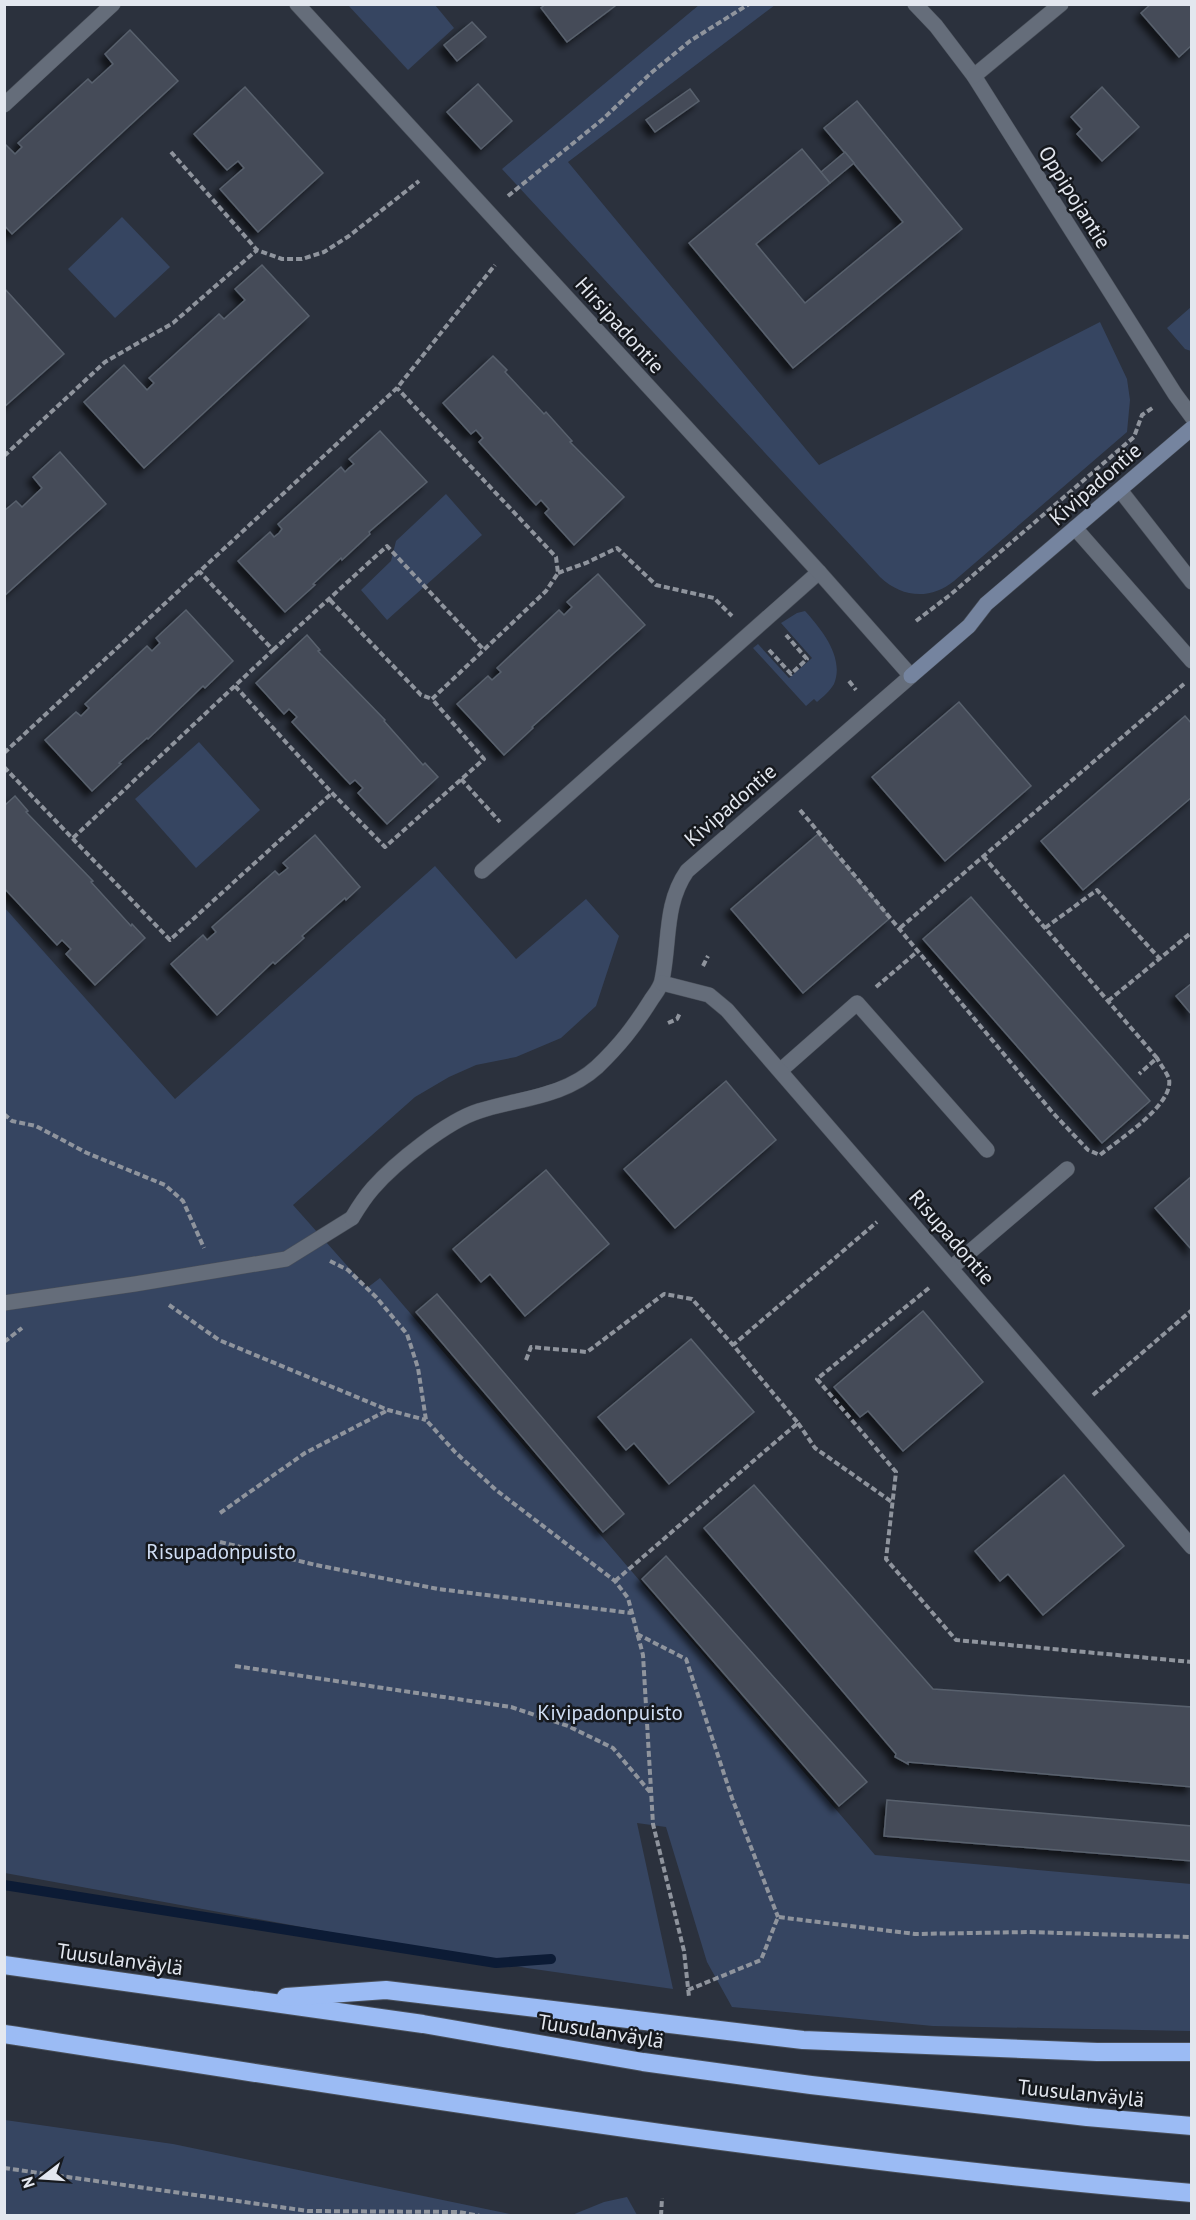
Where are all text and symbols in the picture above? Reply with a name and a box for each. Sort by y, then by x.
street label: Oppipojantie [1033,141,1117,253]
street label: Hirsipadontie [570,271,670,379]
street label: Kivipadontie [1043,437,1147,531]
street label: Kivipadontie [678,758,782,852]
street label: Risupadontie [903,1184,1001,1290]
park label: Risupadonpuisto [146,1538,296,1565]
park label: Kivipadonpuisto [537,1699,683,1726]
street label: Tuusulanväylä [55,1937,185,1981]
street label: Tuusulanväylä [536,2008,666,2054]
street label: Tuusulanväylä [1016,2073,1146,2113]
north arrow [12,2148,72,2208]
text: N [17,2174,39,2190]

